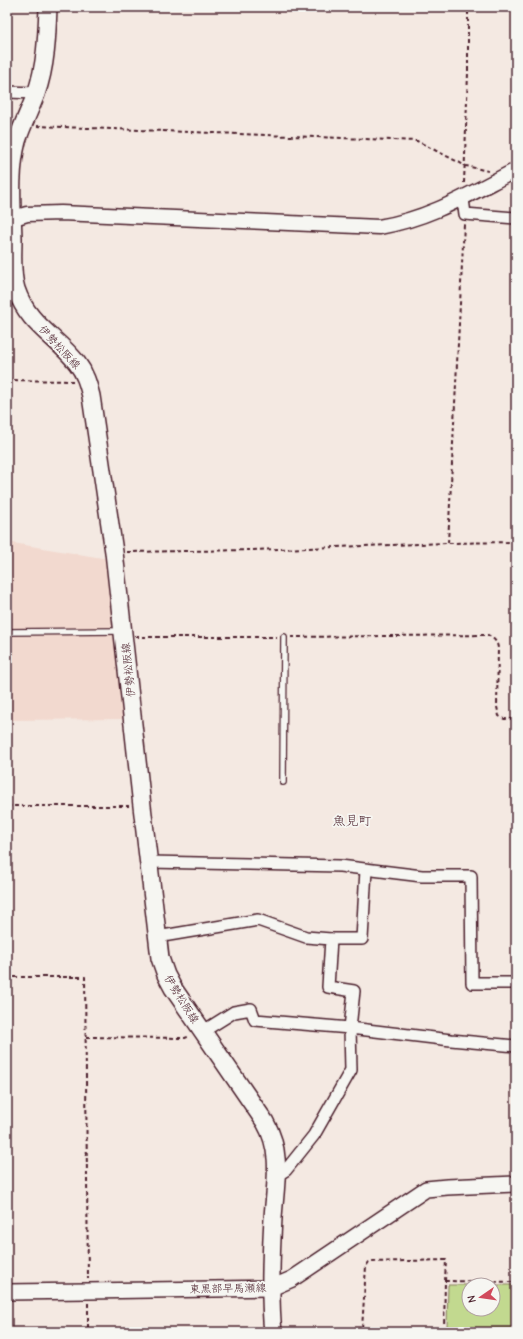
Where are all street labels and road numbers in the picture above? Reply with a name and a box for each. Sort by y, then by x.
street label: 伊勢松阪線 [36,323,83,372]
street label: 伊勢松阪線 [119,642,138,698]
street label: 伊勢松阪線 [161,972,202,1026]
street label: 東黒部早馬瀬線 [189,1281,267,1296]

